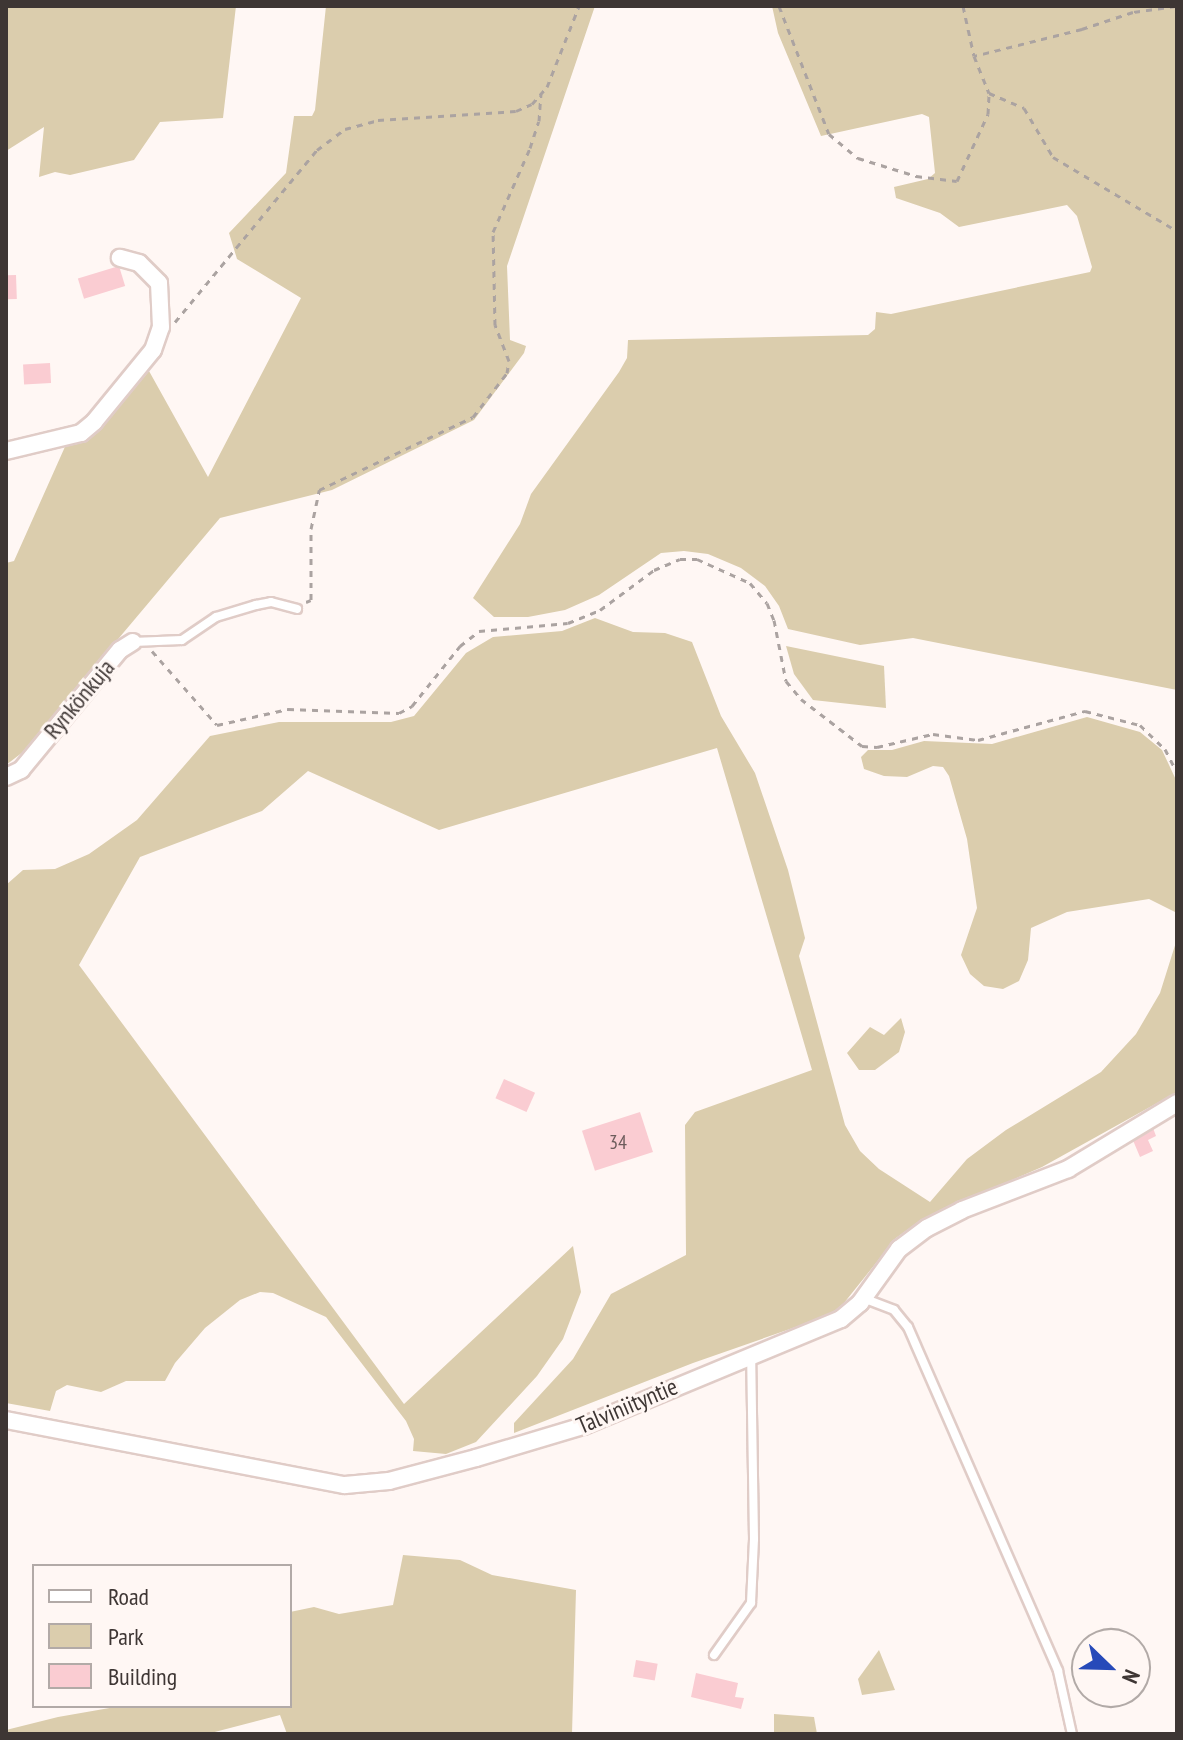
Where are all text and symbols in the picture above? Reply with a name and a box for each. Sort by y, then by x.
street label: Rynkönkuja [37,653,121,745]
house number: 34 [609,1130,627,1154]
street label: Talviniityntie [572,1372,682,1440]
legend [32,1564,292,1708]
text: Road [108,1581,149,1612]
text: Park [108,1621,144,1652]
north arrow [1071,1628,1151,1708]
text: Building [108,1661,177,1692]
text: N [1116,1666,1146,1688]

